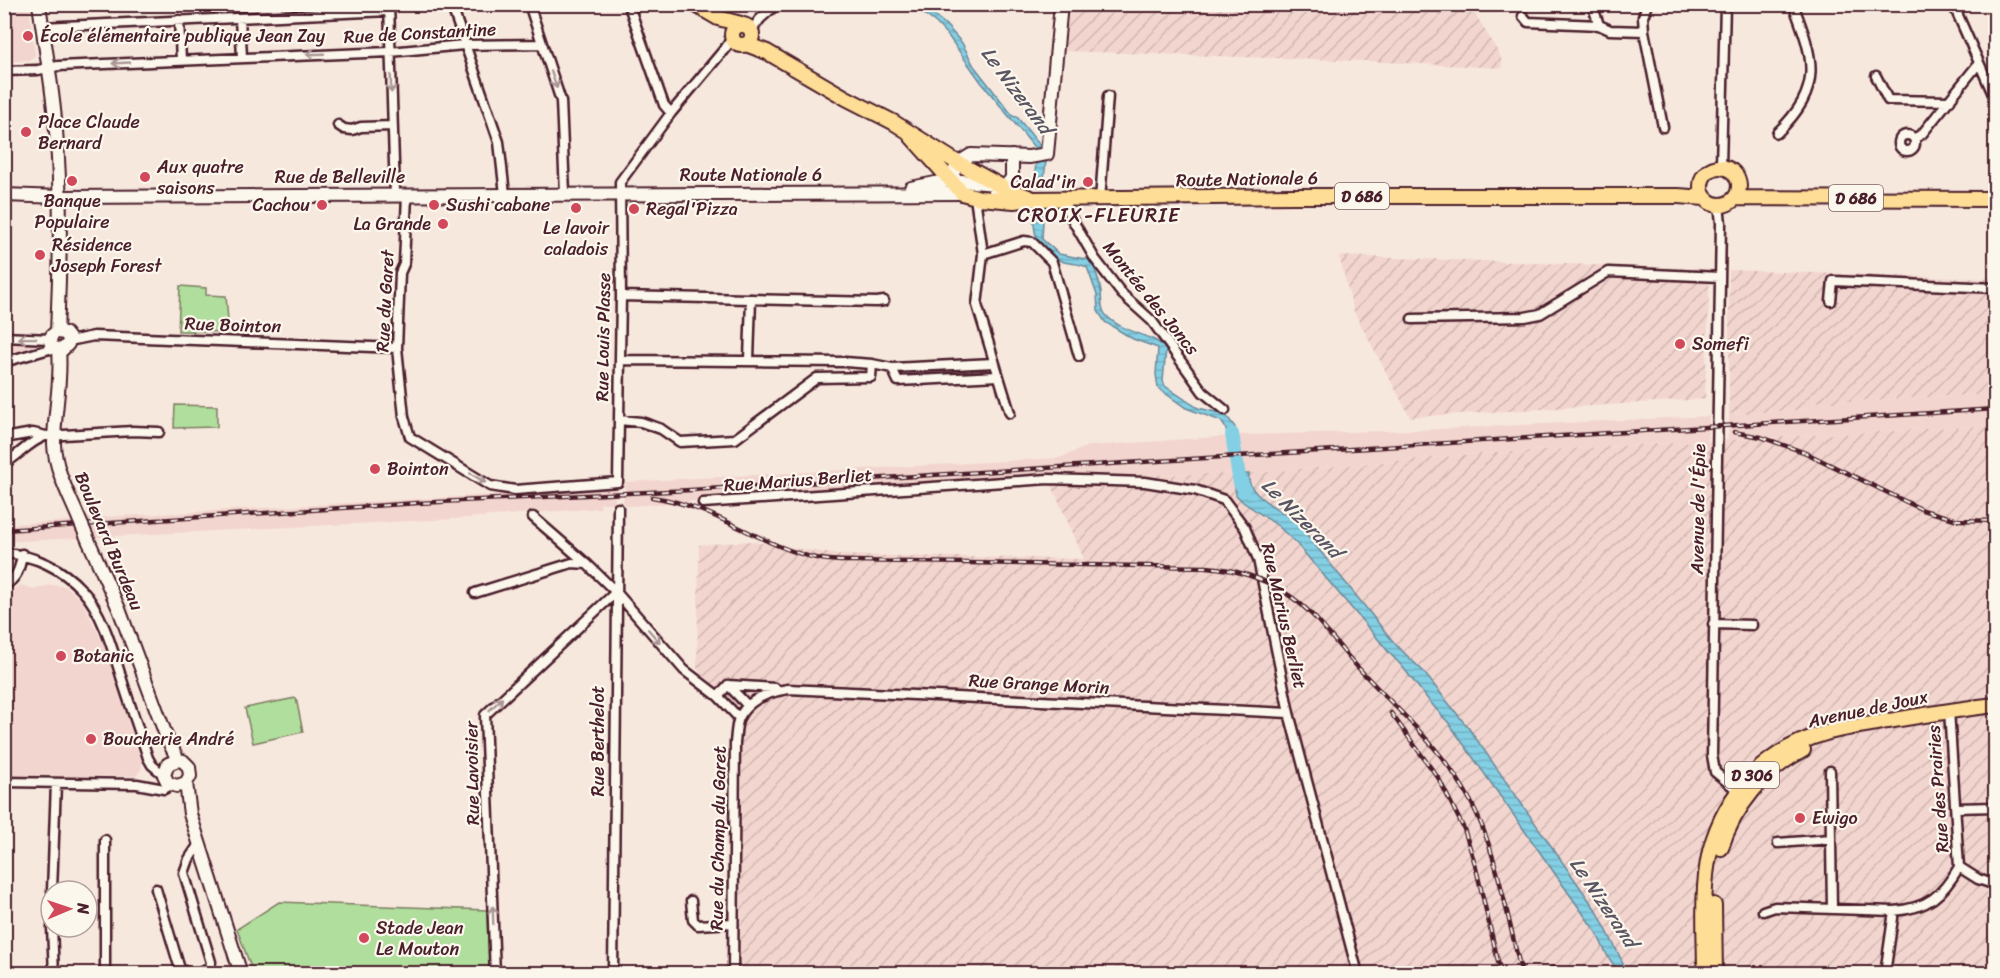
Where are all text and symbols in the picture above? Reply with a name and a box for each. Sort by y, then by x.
street label: Rue de Constantine [343,13,497,53]
place label: École élémentaire publique Jean Zay [40,20,326,52]
marker: École élémentaire publique Jean Zay [21,29,35,43]
water label: Le Nizerand [972,39,1065,146]
one-way arrow [306,49,326,60]
one-way arrow [111,57,131,68]
one-way arrow [549,70,560,89]
one-way arrow [385,73,397,93]
place label: Place Claude Bernard [38,106,140,159]
marker: Place Claude Bernard [19,125,33,139]
place label: Aux quatre saisons [156,151,244,204]
street label: Route Nationale 6 [680,159,822,191]
street label: Rue de Belleville [275,161,405,193]
street label: Route Nationale 6 [1175,162,1319,196]
place label: Calad'in [1011,166,1076,198]
marker: Aux quatre saisons [138,170,152,184]
marker: Banque Populaire [65,174,79,188]
marker: Calad'in [1081,175,1095,189]
road number: D 686 [1335,183,1389,209]
place label: Banque Populaire [35,185,110,238]
road number: D 686 [1829,185,1883,211]
place label: Cachou [253,189,310,221]
place label: Sushi cabane [446,189,550,221]
place label: Regal'Pizza [646,193,738,225]
marker: Cachou [315,198,329,212]
marker: Sushi cabane [427,198,441,212]
district label: CROIX-FLEURIE [1017,198,1181,233]
marker: Le lavoir caladois [569,201,583,215]
marker: Regal'Pizza [627,202,641,216]
place label: La Grande [353,208,431,240]
place label: Le lavoir caladois [543,212,611,265]
marker: La Grande [436,217,450,231]
place label: Résidence Joseph Forest [51,229,162,282]
street label: Montée des Joncs [1094,233,1208,363]
marker: Résidence Joseph Forest [33,248,47,262]
street label: Rue du Garet [366,248,404,353]
street label: Rue Louis Plasse [586,272,620,402]
street label: Rue Bointon [184,307,282,343]
place label: Somefi [1692,328,1750,360]
one-way arrow [18,332,38,344]
marker: Somefi [1673,337,1687,351]
street label: Avenue de l'Épie [1681,443,1715,576]
place label: Bointon [387,453,449,485]
street label: Rue Marius Berliet [723,459,873,501]
marker: Bointon [368,462,382,476]
street label: Boulevard Burdeau [65,467,153,616]
water label: Le Nizerand [1253,470,1354,571]
one-way arrow [469,472,486,485]
street label: Rue Marius Berliet [1252,540,1316,692]
one-way arrow [647,628,661,643]
place label: Botanic [73,640,134,672]
marker: Botanic [54,649,68,663]
street label: Rue Grange Morin [968,664,1110,704]
street label: Avenue de Joux [1804,681,1932,738]
street label: Rue Berthelot [582,685,614,796]
one-way arrow [489,697,504,711]
street label: Rue Lavoisier [455,719,489,825]
place label: Boucherie André [103,723,234,755]
street label: Rue des Prairies [1918,723,1958,854]
marker: Boucherie André [84,732,98,746]
street label: Rue du Champ du Garet [700,745,736,931]
road number: D 306 [1725,762,1779,788]
place label: Ewigo [1812,802,1858,834]
marker: Ewigo [1793,811,1807,825]
water label: Le Nizerand [1560,850,1650,959]
north arrow [39,879,99,939]
text: N [69,901,98,915]
one-way arrow [487,906,498,926]
place label: Stade Jean Le Mouton [376,912,464,965]
marker: Stade Jean Le Mouton [357,931,371,945]

